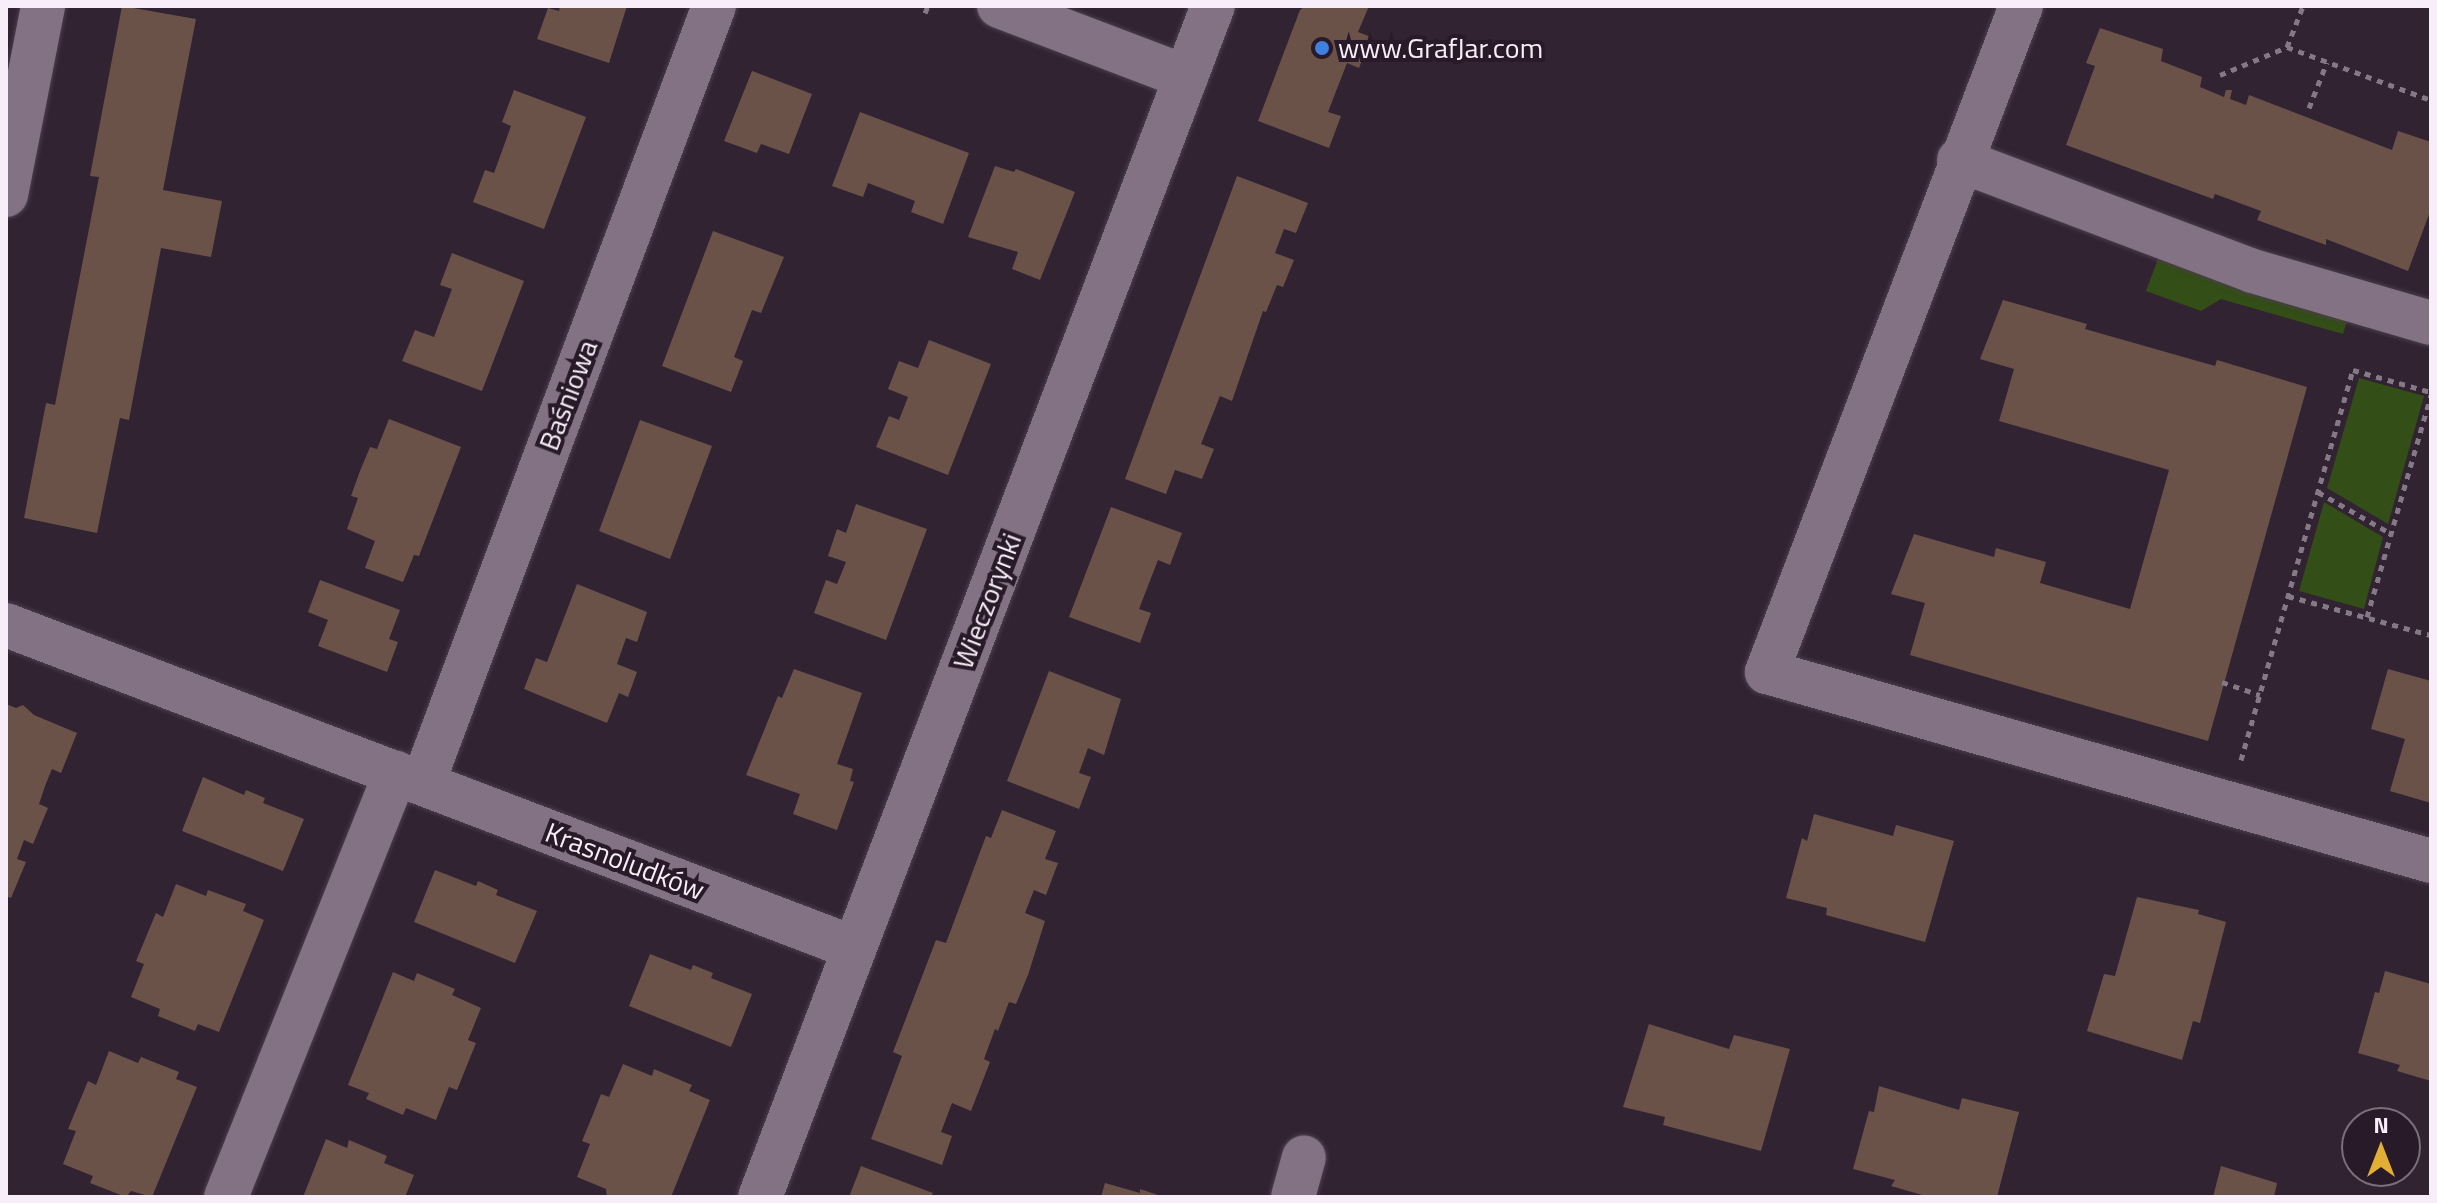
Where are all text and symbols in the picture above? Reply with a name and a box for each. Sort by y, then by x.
place label: www.GrafJar.com [1338,31,1543,65]
marker: www.GrafJar.com [1313,39,1331,57]
street label: Baśniowa [532,335,604,455]
street label: Wieczorynki [946,528,1028,674]
street label: Krasnoludków [541,815,709,907]
north arrow [2341,1107,2421,1187]
text: N [2373,1108,2389,1142]

